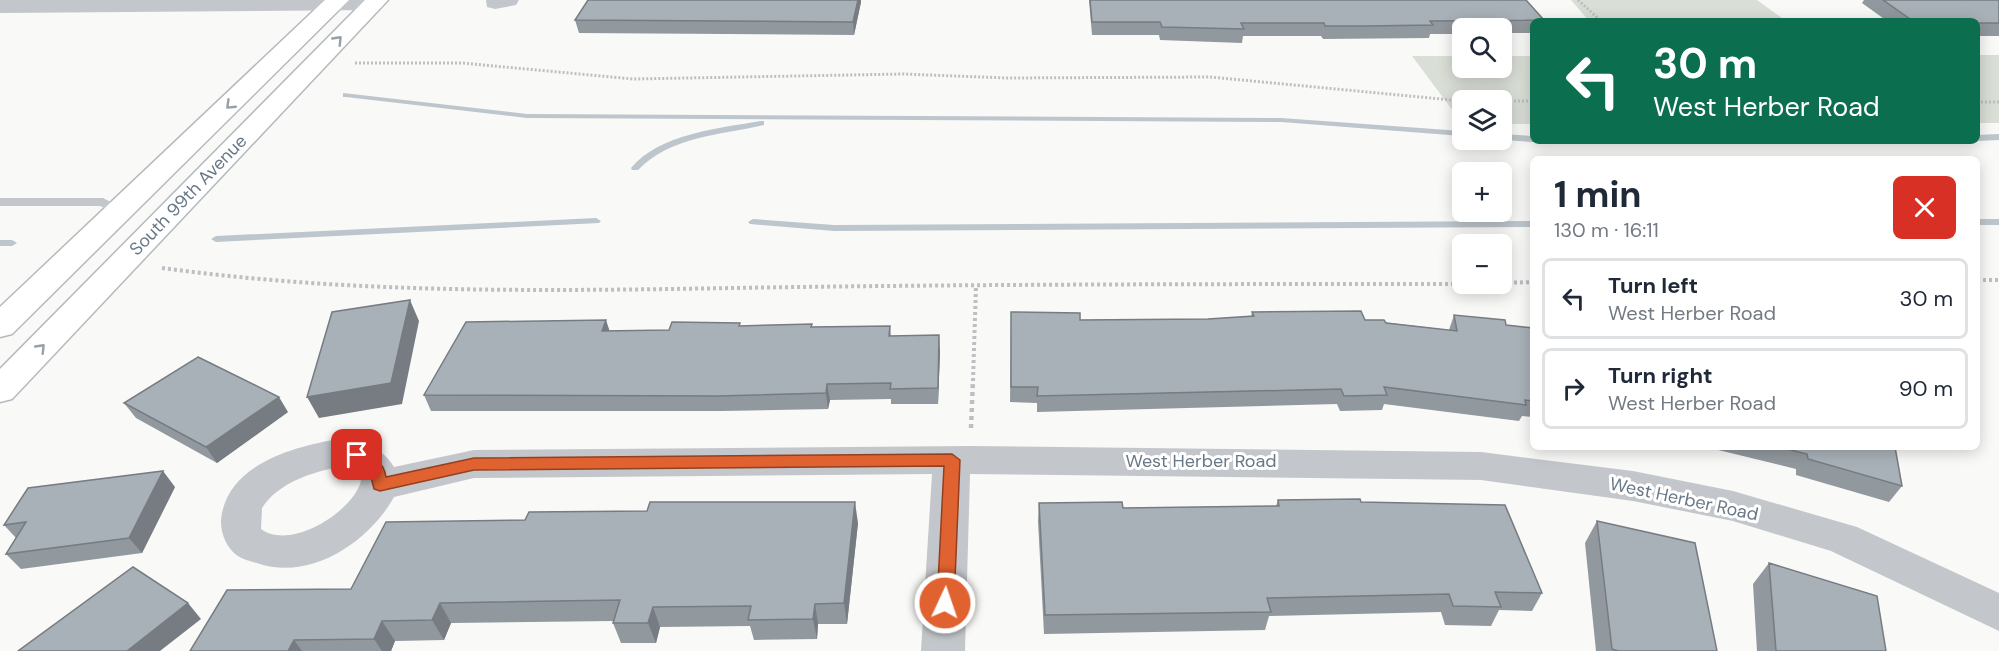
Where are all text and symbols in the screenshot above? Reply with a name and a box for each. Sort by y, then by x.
map controls [1452,18,1512,294]
button: search [1452,18,1512,78]
one-way arrow [331,36,342,47]
text: 30 m [1653,36,1757,91]
icon: left [1554,42,1632,120]
text: West Herber Road [1653,89,1880,124]
button: layers [1452,90,1512,150]
one-way arrow [227,98,238,109]
street label: South 99th Avenue [124,129,252,261]
button: + [1452,162,1512,222]
text: 1 min [1554,171,1642,218]
button: close [1893,176,1956,239]
text: 130 m · 16:11 [1554,217,1659,243]
button: − [1452,234,1512,294]
text: Turn left [1608,271,1698,300]
icon: left [1557,282,1590,315]
text: 30 m [1899,284,1953,313]
text: West Herber Road [1608,300,1776,326]
one-way arrow [33,345,44,356]
text: Turn right [1608,361,1713,390]
icon: right [1557,372,1590,405]
text: 90 m [1899,374,1953,403]
text: West Herber Road [1608,390,1776,416]
pin [331,429,382,480]
icon: arrive [340,438,373,471]
street label: West Herber Road [1125,449,1277,473]
street label: West Herber Road [1608,472,1760,526]
position arrow [913,571,977,635]

